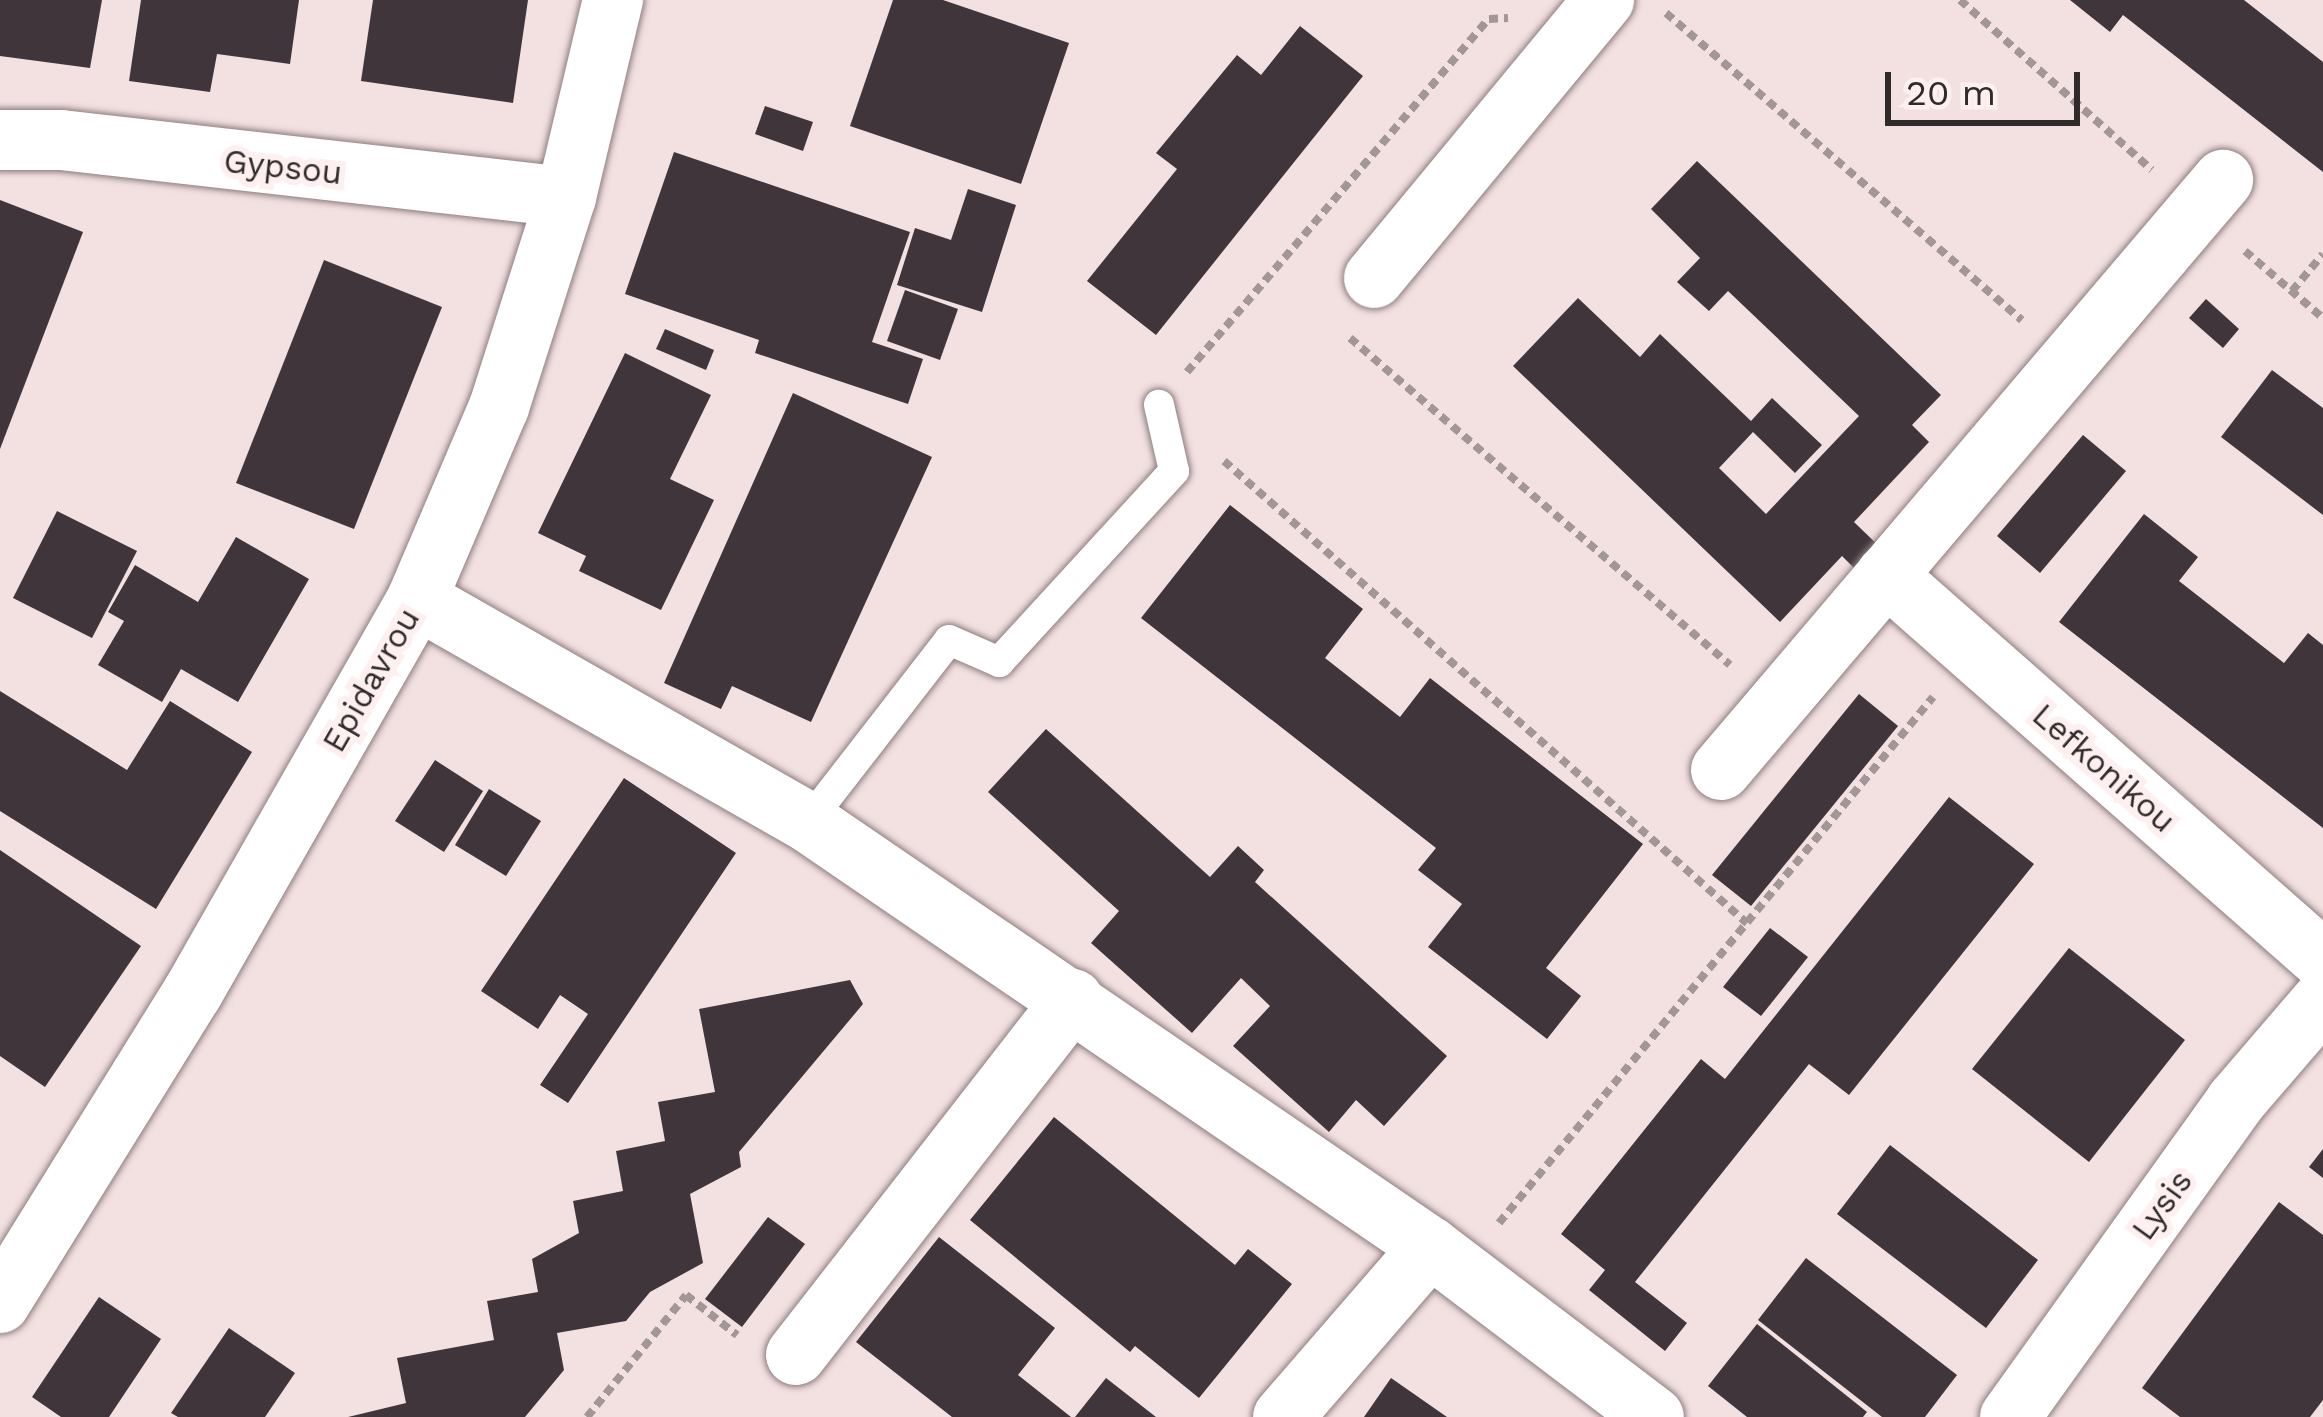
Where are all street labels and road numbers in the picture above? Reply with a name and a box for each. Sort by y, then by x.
street label: Gypsou [222,141,344,193]
street label: Epidavrou [314,601,428,759]
street label: Lefkonikou [2024,695,2184,841]
street label: Lysis [2123,1162,2201,1248]

